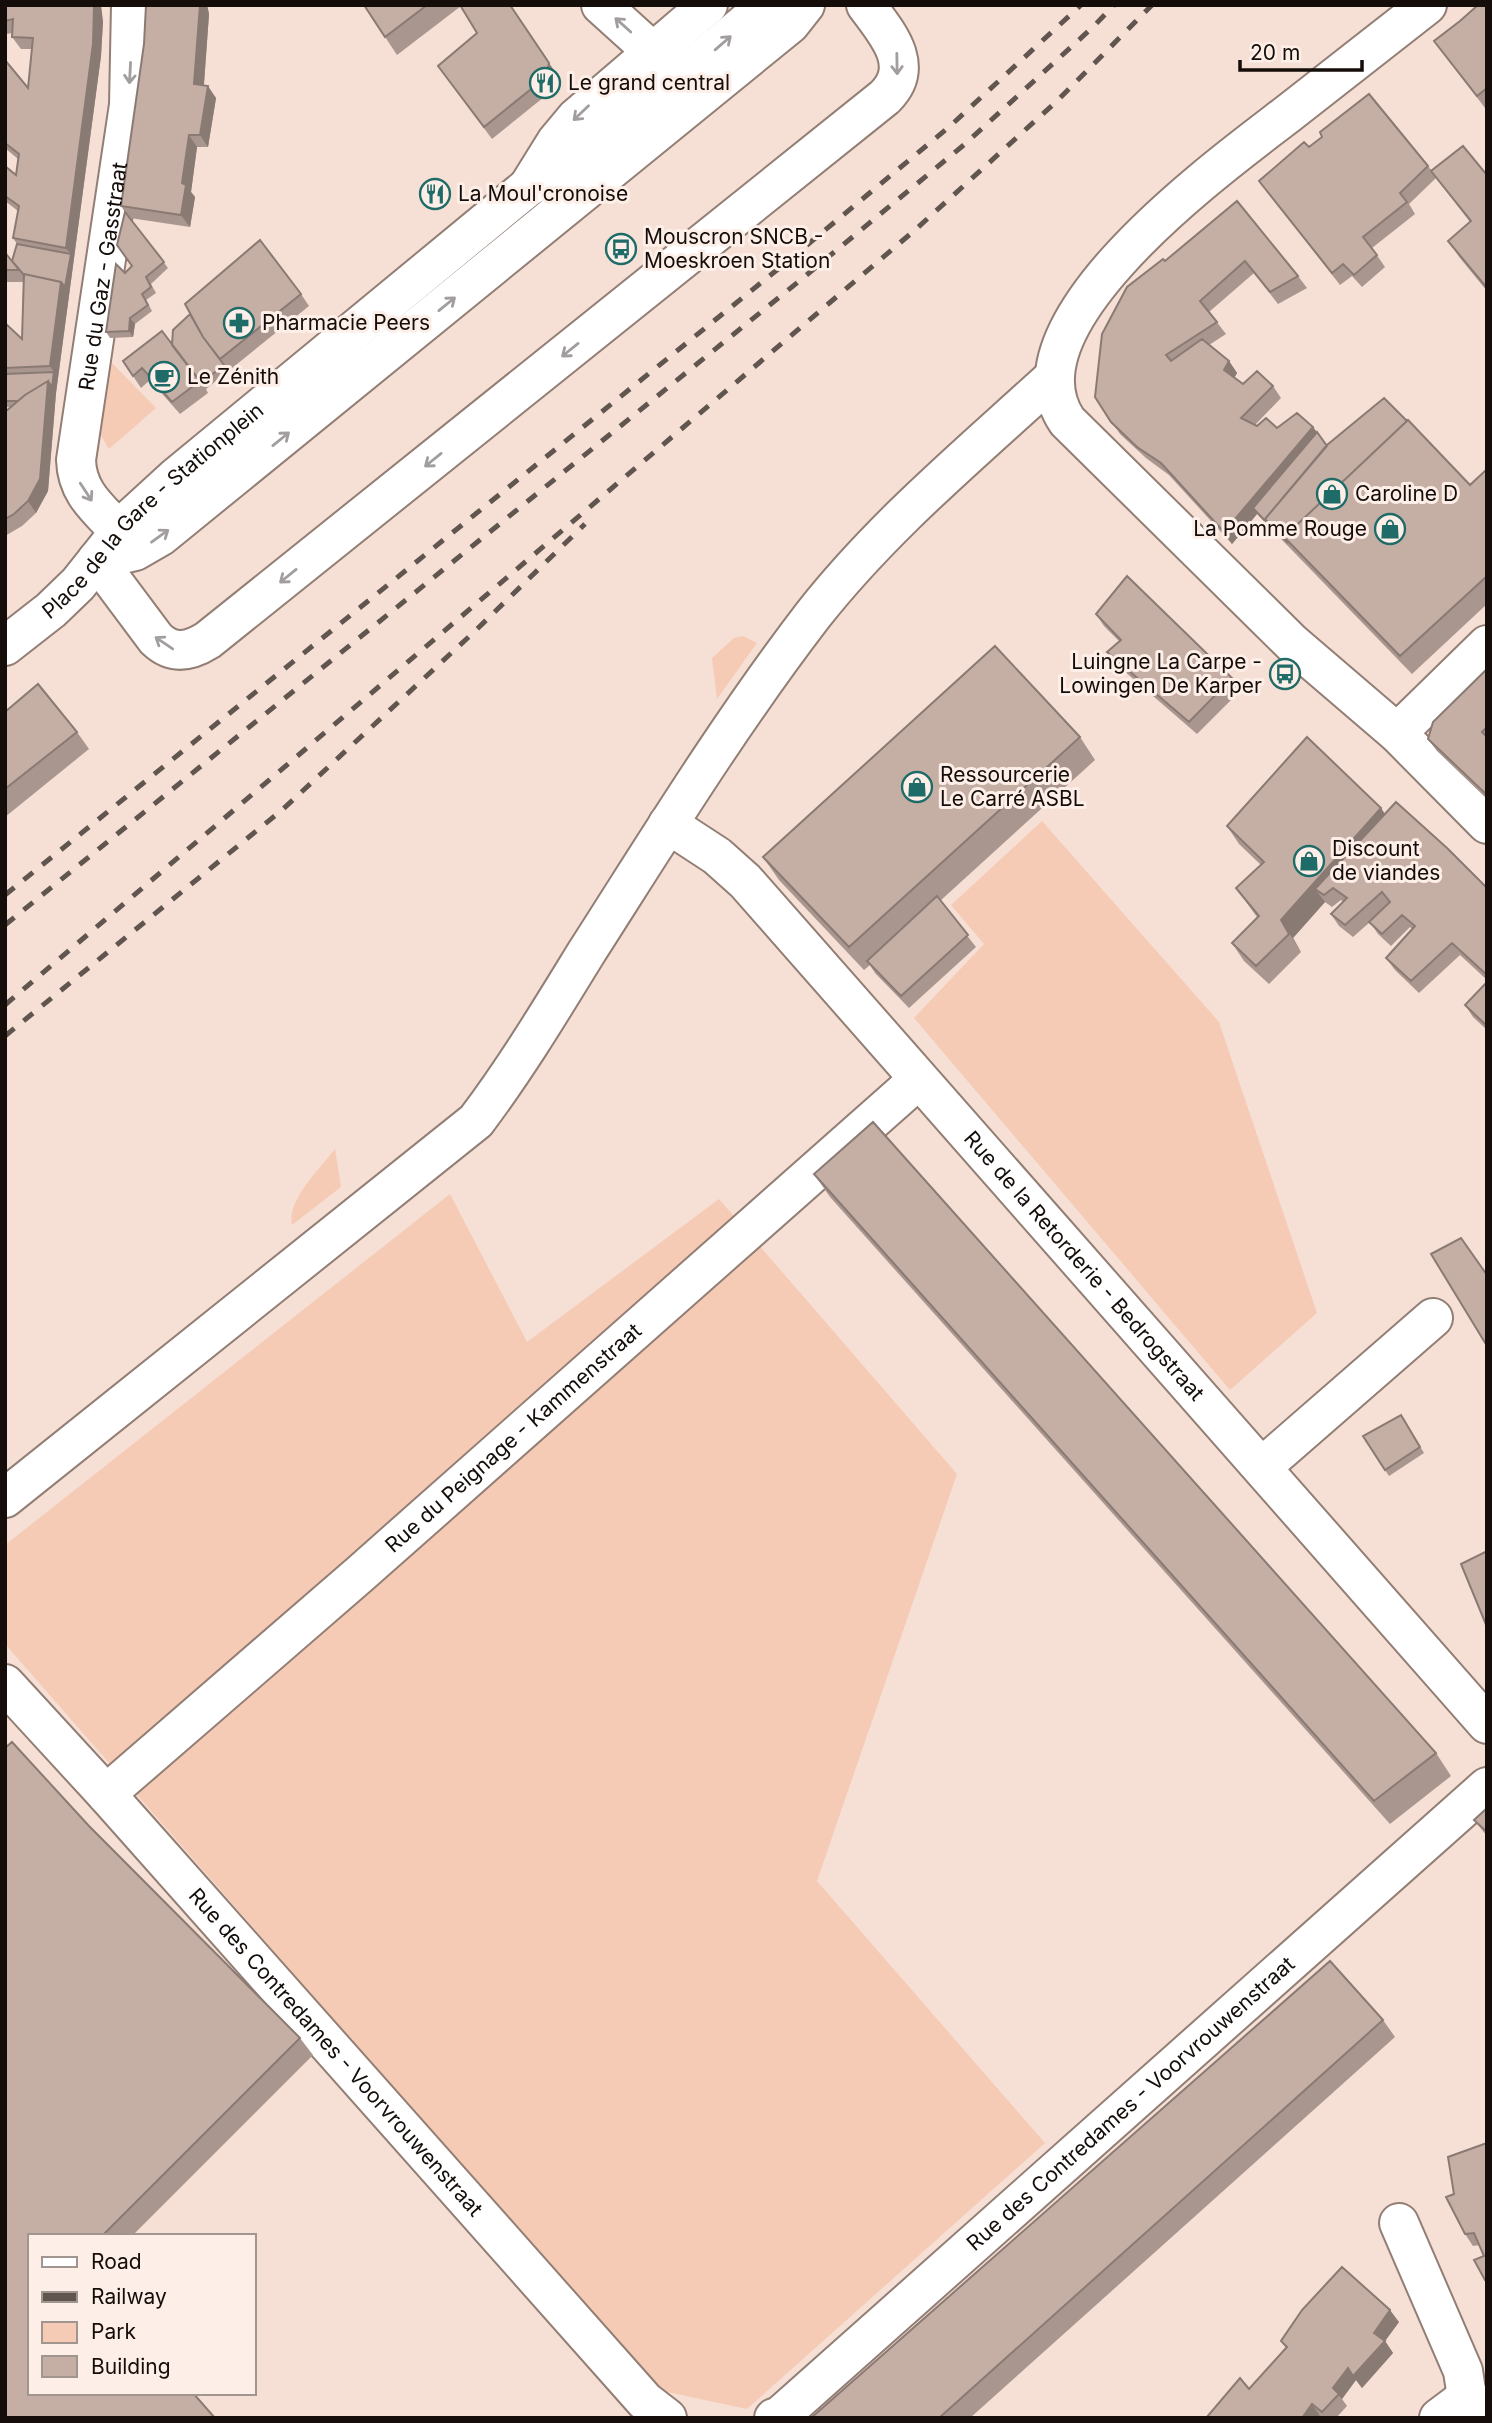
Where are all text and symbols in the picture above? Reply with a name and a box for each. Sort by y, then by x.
one-way arrow [614,17,632,33]
scale bar [1240,28,1362,72]
one-way arrow [713,35,731,51]
text: 20 m [1250,40,1300,65]
one-way arrow [890,52,904,75]
one-way arrow [124,62,137,85]
restaurant icon: Le grand central [528,66,562,100]
place label: Le grand central [568,70,730,95]
one-way arrow [573,104,590,121]
street label: Rue du Gaz - Gasstraat [74,160,132,392]
restaurant icon: La Moul'cronoise [418,177,452,211]
place label: La Moul'cronoise [458,181,628,206]
place label: Mouscron SNCB - Moeskroen Station [644,224,830,273]
bus stop icon: Mouscron SNCB - Moeskroen Station [604,232,638,266]
one-way arrow [437,296,455,312]
pharmacy icon: Pharmacie Peers [222,306,256,340]
place label: Pharmacie Peers [262,310,430,335]
one-way arrow [561,342,579,358]
cafe icon: Le Zénith [147,360,181,394]
place label: Le Zénith [187,364,279,389]
street label: Place de la Gare - Stationplein [37,397,268,624]
one-way arrow [271,431,289,447]
one-way arrow [425,452,443,467]
shop icon: Caroline D [1315,477,1349,511]
place label: Caroline D [1355,481,1458,506]
one-way arrow [78,482,93,501]
shop icon: La Pomme Rouge [1373,512,1407,546]
place label: La Pomme Rouge [1193,516,1367,541]
one-way arrow [150,529,169,544]
one-way arrow [280,568,298,583]
one-way arrow [155,636,174,651]
place label: Luingne La Carpe - Lowingen De Karper [1059,649,1262,698]
bus stop icon: Luingne La Carpe - Lowingen De Karper [1268,657,1302,691]
place label: Ressourcerie Le Carré ASBL [940,762,1085,811]
shop icon: Ressourcerie Le Carré ASBL [900,770,934,804]
place label: Discount de viandes [1332,836,1440,885]
shop icon: Discount de viandes [1292,844,1326,878]
street label: Rue de la Retorderie - Bedrogstraat [959,1126,1210,1406]
street label: Rue du Peignage - Kammenstraat [380,1318,646,1558]
street label: Rue des Contredames - Voorvrouwenstraat [184,1883,488,2221]
street label: Rue des Contredames - Voorvrouwenstraat [962,1951,1300,2256]
legend [28,2234,256,2395]
text: Road [91,2249,142,2274]
text: Railway [91,2284,167,2309]
text: Park [91,2319,136,2344]
text: Building [91,2354,171,2379]

